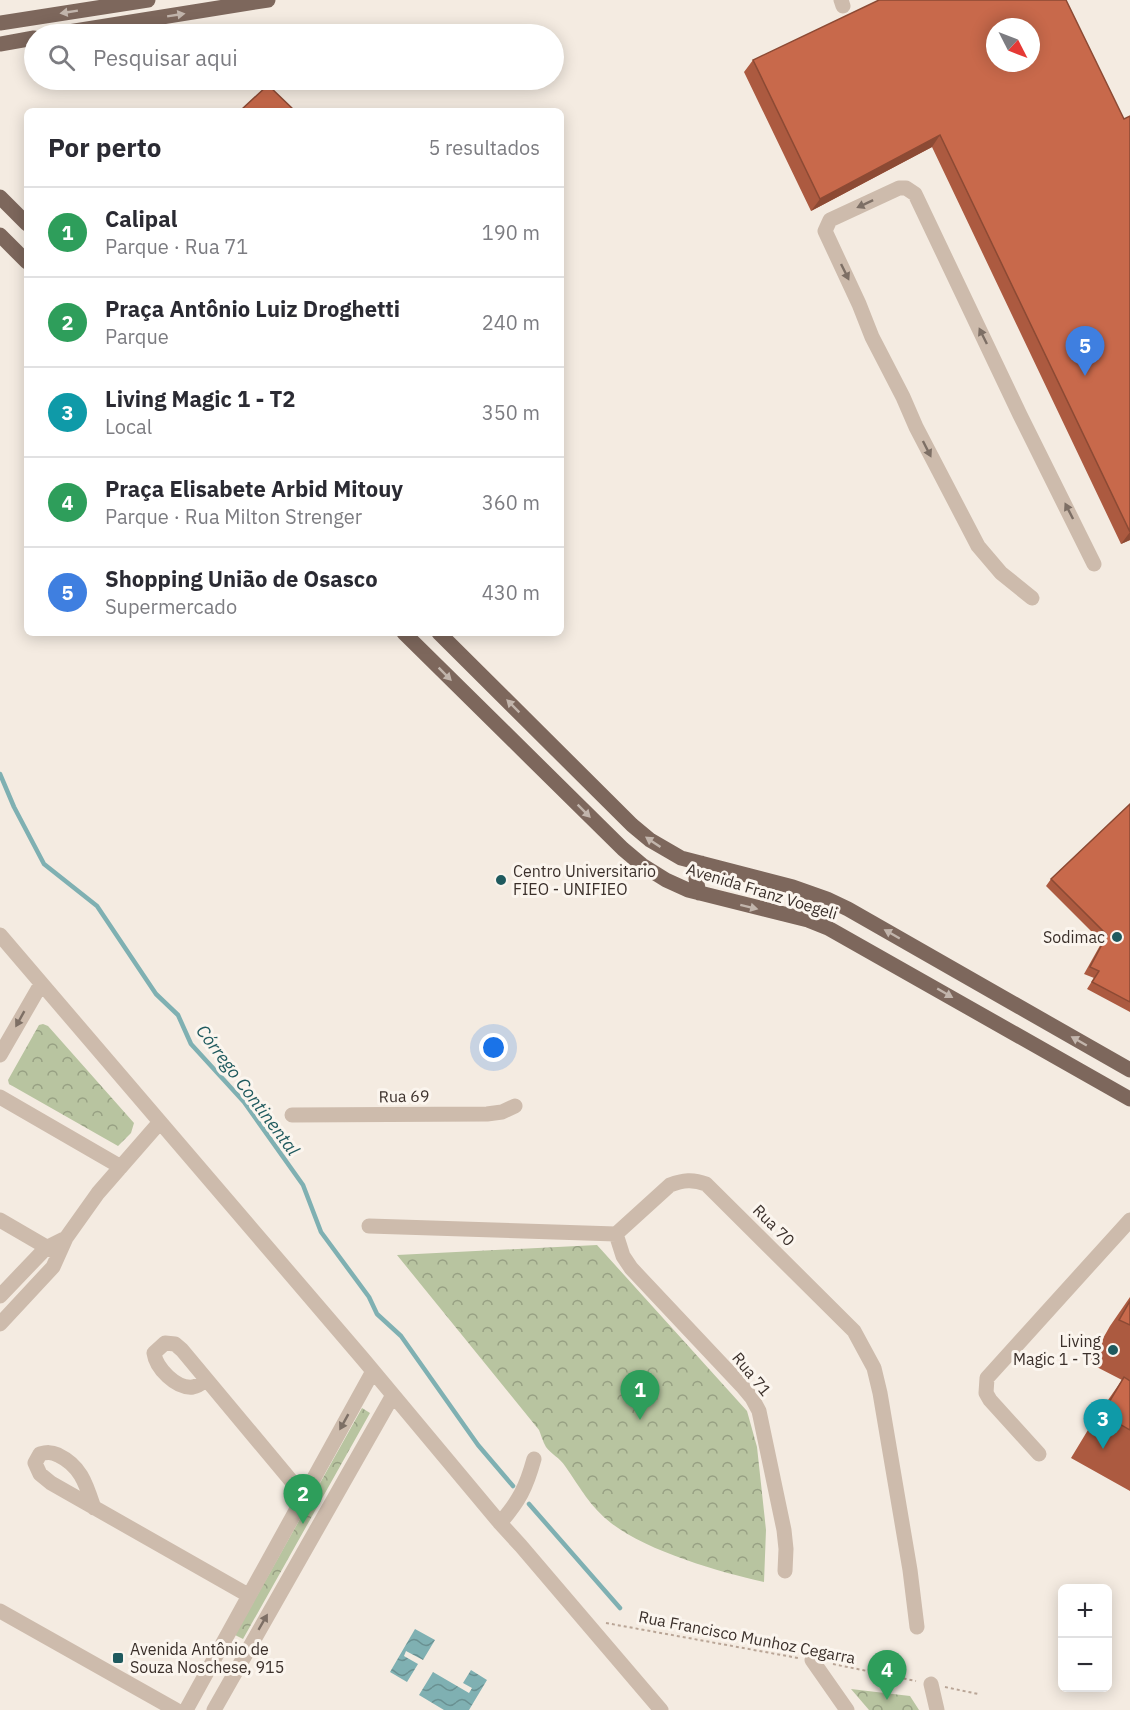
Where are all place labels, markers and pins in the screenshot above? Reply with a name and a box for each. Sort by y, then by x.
pin: 5 [1066,326,1104,376]
place label: Centro Universitario FIEO - UNIFIEO [513,861,656,899]
marker: Centro Universitario FIEO - UNIFIEO [494,873,508,887]
place label: Sodimac [1043,927,1105,947]
marker: Sodimac [1110,930,1124,944]
place label: Living Magic 1 - T3 [1013,1331,1102,1369]
marker: Living Magic 1 - T3 [1106,1343,1120,1357]
pin: 1 [620,1370,660,1420]
pin: 3 [1084,1400,1122,1449]
pin: 2 [284,1474,322,1524]
place label: Avenida Antônio de Souza Noschese, 915 [130,1639,284,1677]
pin: 4 [868,1650,906,1700]
marker: Avenida Antônio de Souza Noschese, 915 [111,1651,125,1665]

